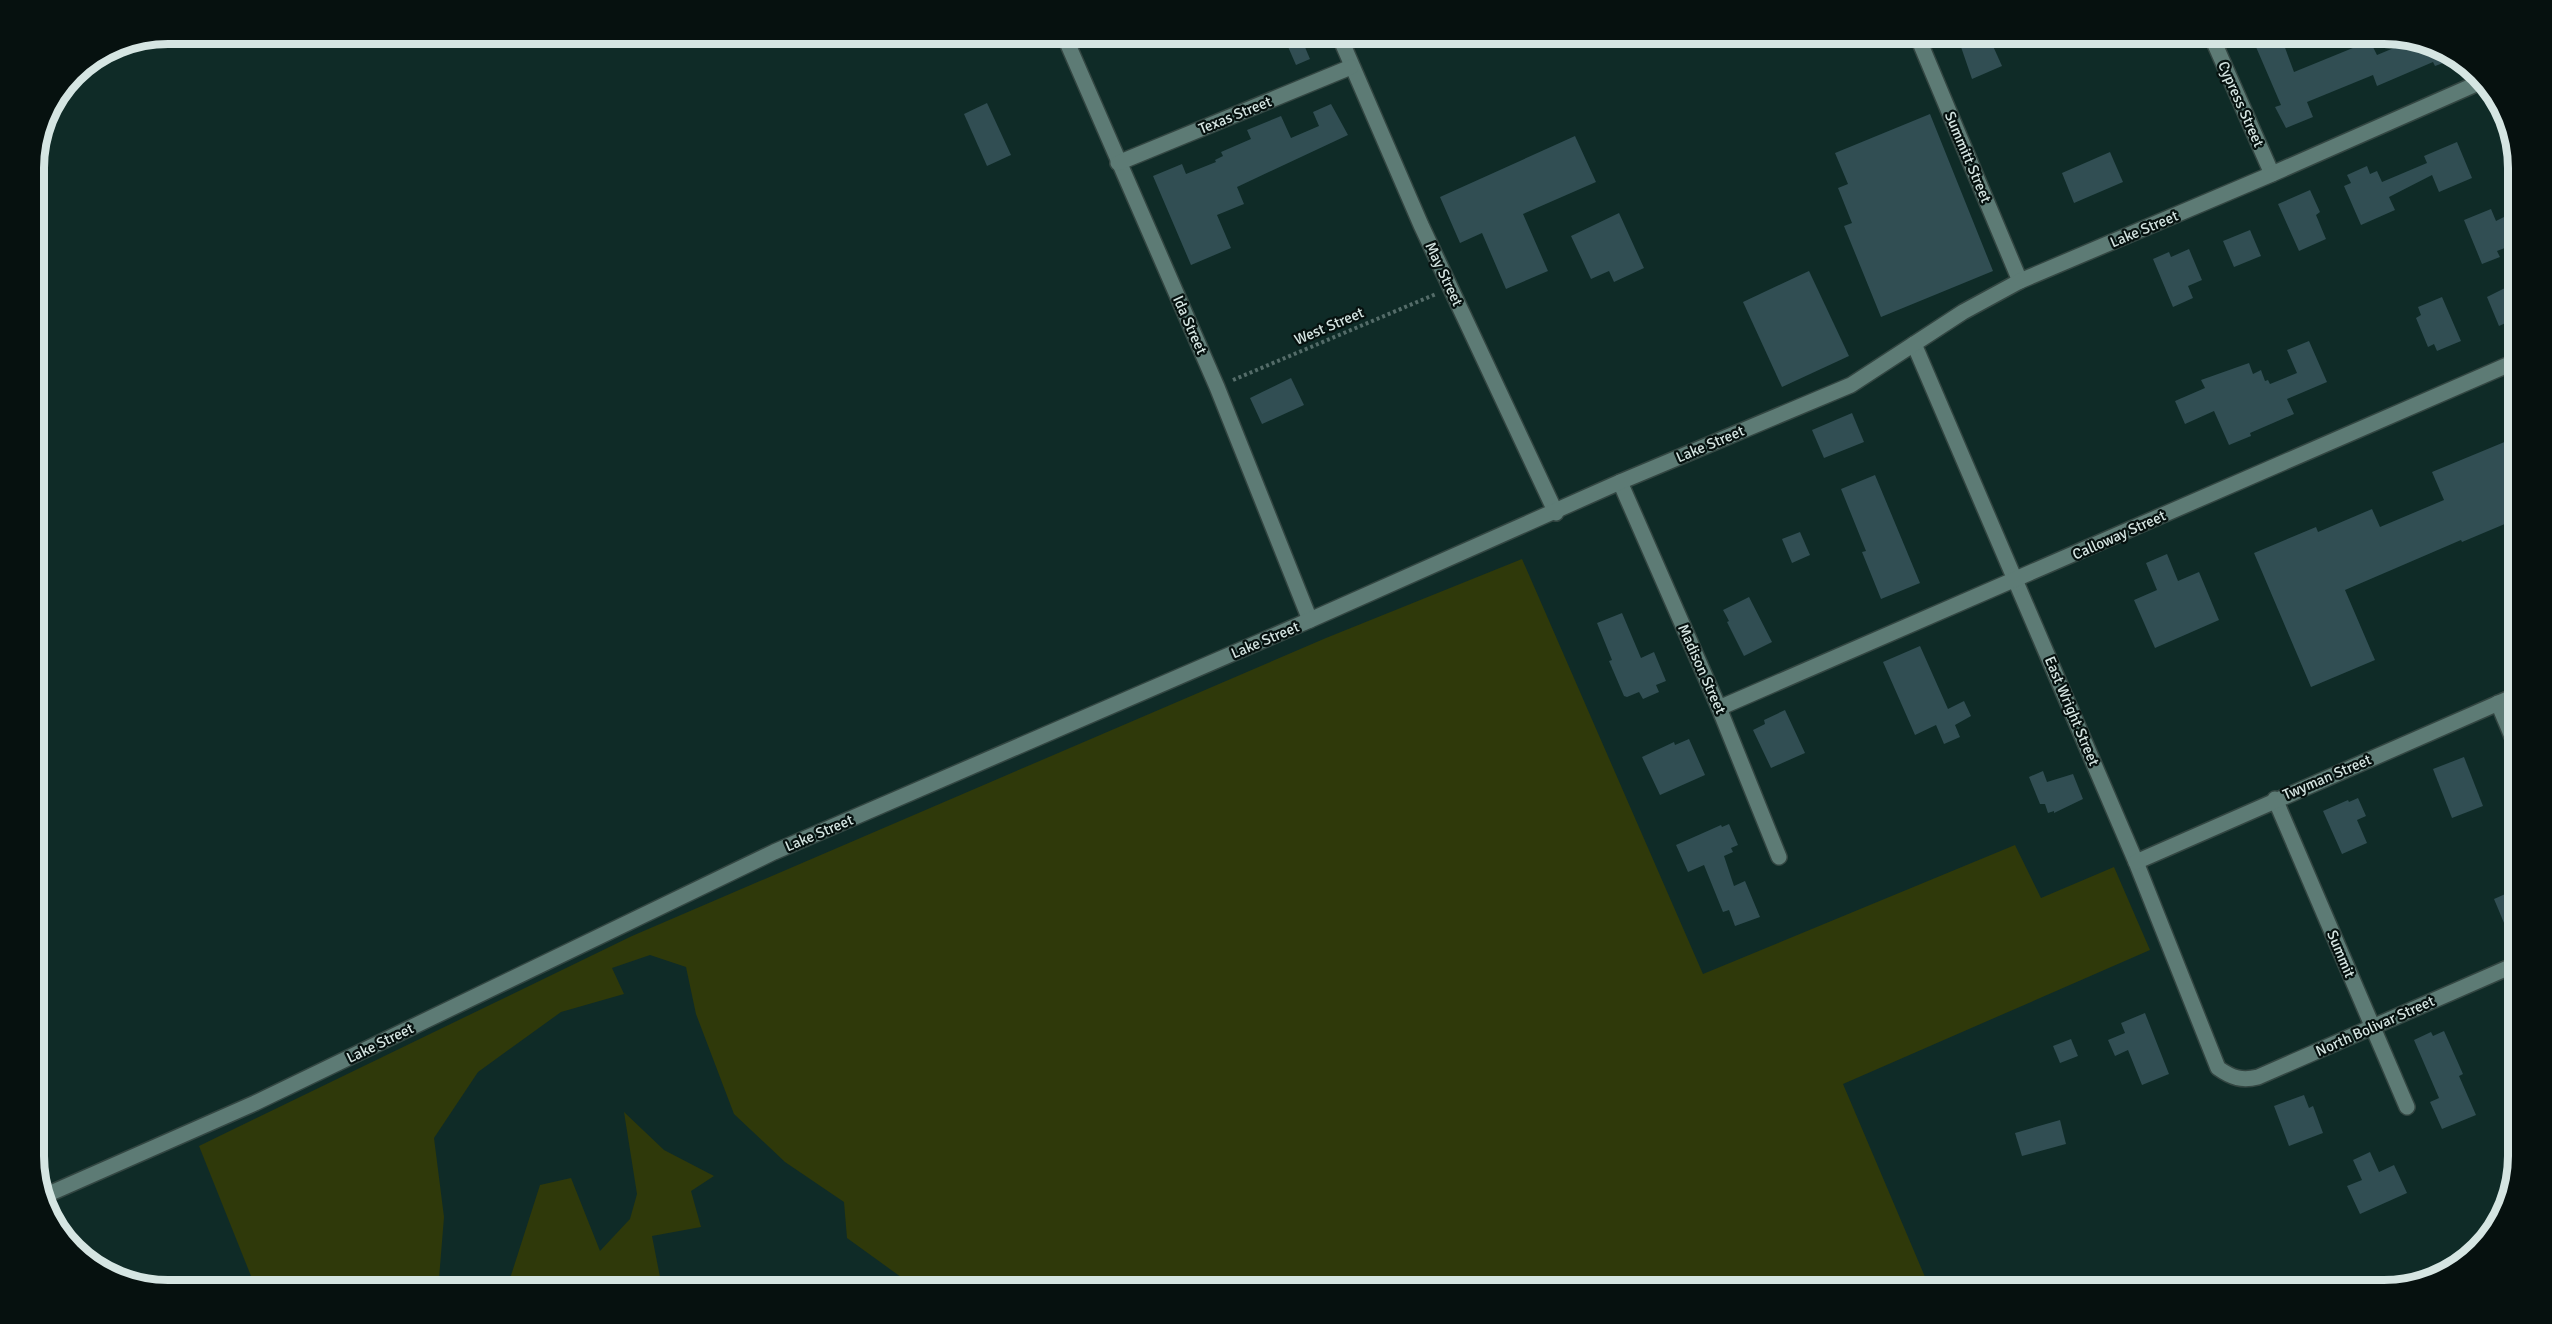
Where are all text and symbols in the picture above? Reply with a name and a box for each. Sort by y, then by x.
street label: Cypress Street [2214,58,2268,150]
street label: Texas Street [1196,92,1274,138]
street label: Summitt Street [1941,109,1995,205]
street label: Lake Street [2107,207,2181,251]
street label: May Street [1421,239,1467,309]
street label: Ida Street [1169,293,1211,357]
street label: West Street [1291,303,1367,349]
street label: Lake Street [1673,422,1747,466]
street label: Calloway Street [2070,506,2168,564]
street label: Lake Street [1228,618,1302,662]
street label: Madison Street [1674,621,1730,717]
street label: East Wright Street [2041,654,2103,768]
street label: Twyman Street [2280,750,2374,804]
street label: Lake Street [782,811,856,855]
street label: Summit [2323,928,2359,980]
street label: North Bolivar Street [2313,992,2437,1060]
street label: Lake Street [344,1019,416,1067]

